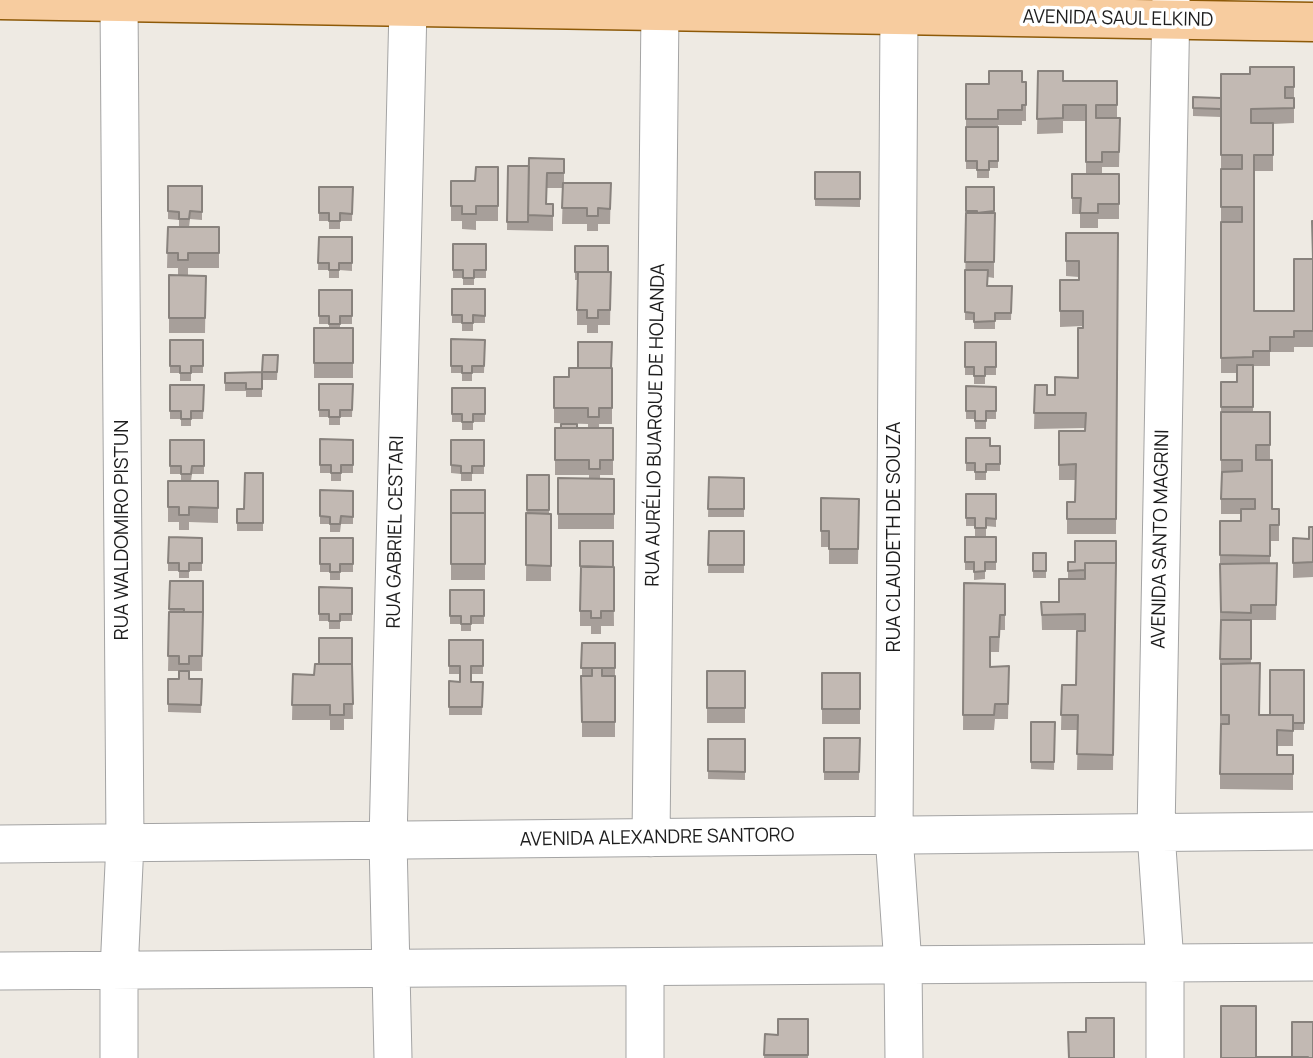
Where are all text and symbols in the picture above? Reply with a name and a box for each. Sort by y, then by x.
street label: AVENIDA SAUL ELKIND [1022,6,1214,32]
street label: RUA AURÉLIO BUARQUE DE HOLANDA [642,263,670,587]
street label: RUA WALDOMIRO PISTUN [112,420,134,640]
street label: RUA CLAUDETH DE SOUZA [884,422,906,652]
street label: AVENIDA SANTO MAGRINI [1148,429,1174,649]
street label: RUA GABRIEL CESTARI [383,435,409,629]
street label: AVENIDA ALEXANDRE SANTORO [519,824,795,852]

